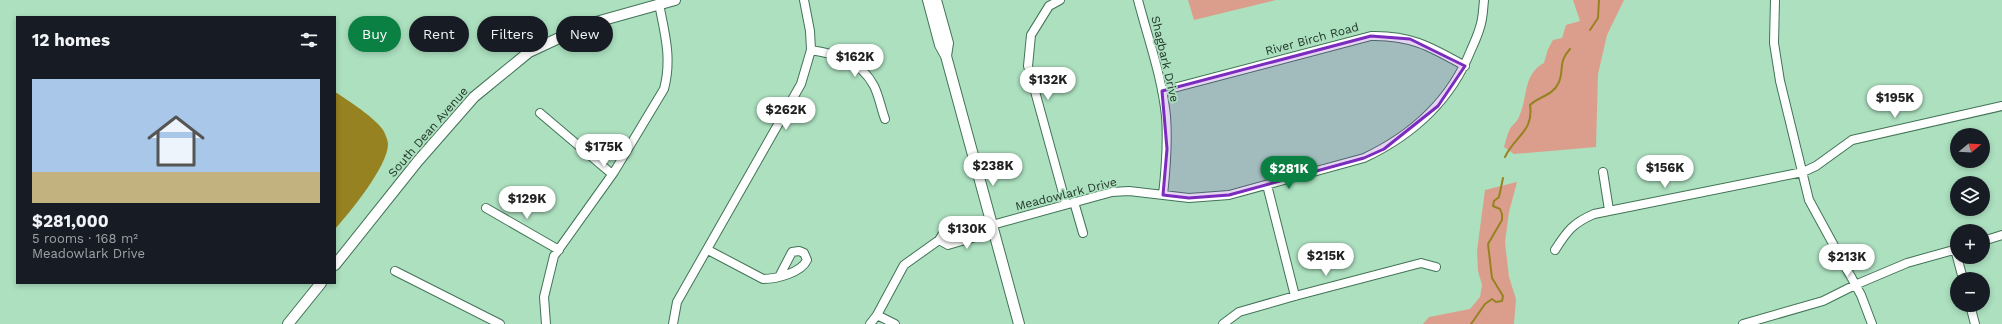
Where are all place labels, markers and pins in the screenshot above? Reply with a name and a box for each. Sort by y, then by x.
pin: $162K [827,44,883,78]
pin: $132K [1020,67,1076,101]
pin: $195K [1867,85,1923,119]
pin: $262K [758,97,814,131]
pin: $175K [576,134,632,168]
pin: $238K [965,153,1021,187]
pin: $156K [1637,155,1693,189]
pin: $281K [1261,156,1317,190]
pin: $129K [499,186,555,220]
pin: $130K [939,216,995,250]
pin: $215K [1298,243,1354,277]
pin: $213K [1819,244,1875,278]

